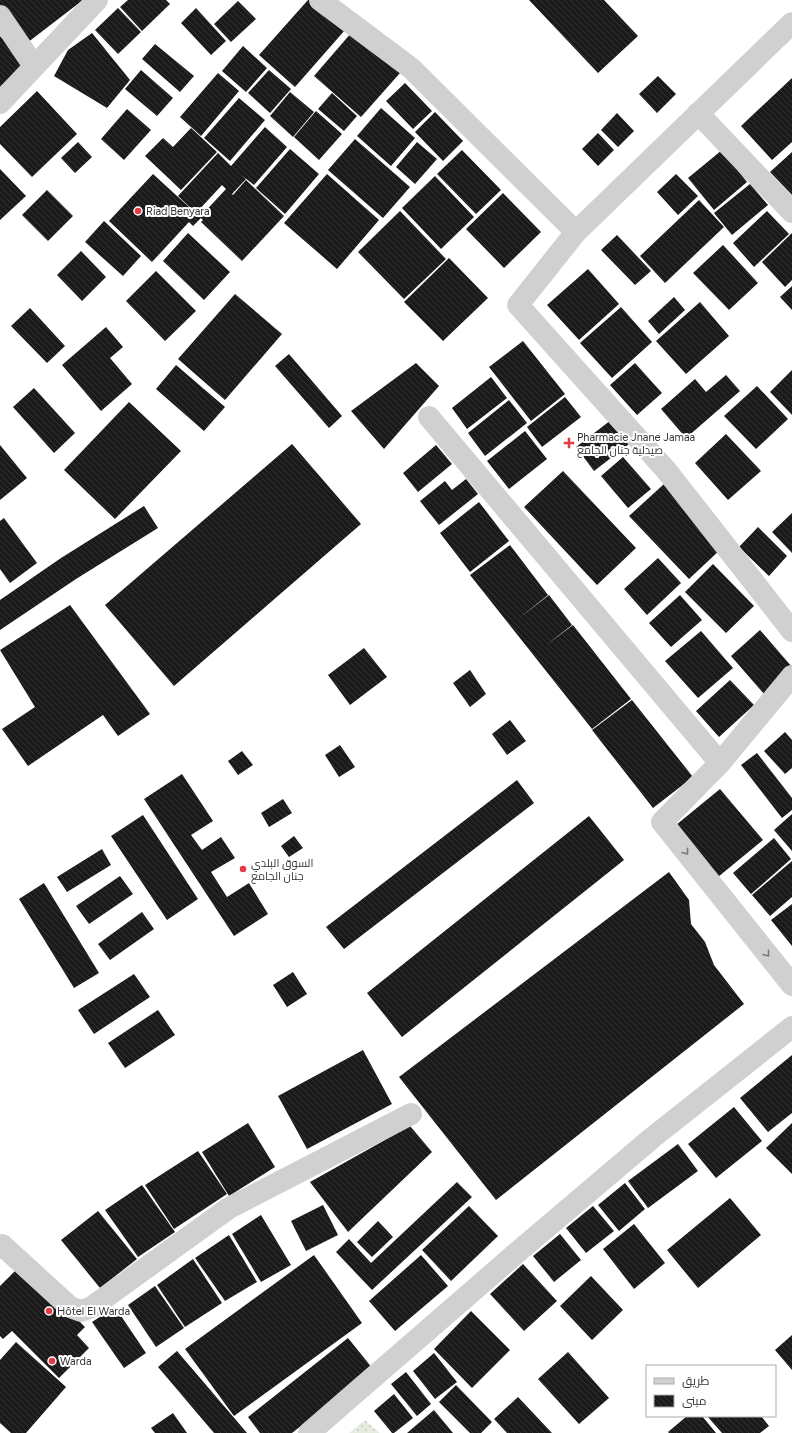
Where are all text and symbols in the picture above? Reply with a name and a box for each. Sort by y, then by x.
place label: Riad Benyara [146,205,210,218]
marker: Riad Benyara [133,206,143,216]
place label: Pharmacie Jnane Jamaa صيدلية جنان الجامع [577,431,695,458]
marker: Pharmacie Jnane Jamaa صيدلية جنان الجامع [564,438,574,448]
one-way arrow [682,848,689,855]
place label: السوق البلدي جنان الجامع [251,857,313,884]
marker: السوق البلدي جنان الجامع [238,864,248,874]
one-way arrow [763,950,770,957]
place label: Hôtel El Warda [57,1305,130,1318]
marker: Hôtel El Warda [44,1306,54,1316]
place label: Warda [60,1355,92,1368]
marker: Warda [47,1356,57,1366]
legend [646,1365,776,1417]
text: طريق [682,1374,710,1388]
text: مبنى [682,1394,707,1408]

